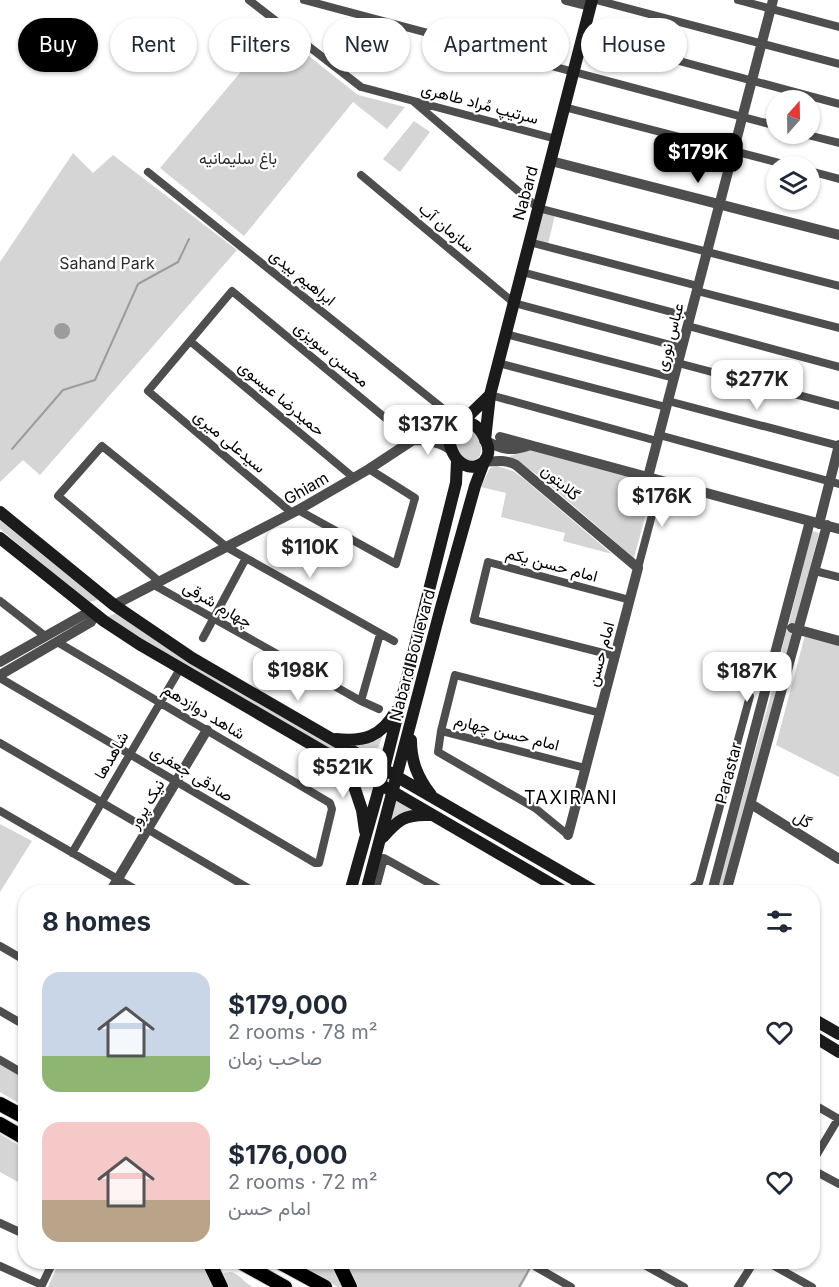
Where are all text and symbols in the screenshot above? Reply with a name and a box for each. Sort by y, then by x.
chip: Buy [18,18,98,72]
chip: Rent [110,18,197,72]
chip: Filters [209,18,311,72]
chip: New [323,18,410,72]
chip: Apartment [422,18,569,72]
chip: House [581,18,687,72]
street label: سرتیپ مُراد طاهری [419,78,541,130]
north arrow [766,90,820,144]
map controls [766,90,820,210]
pin: $179K [656,133,740,184]
text: $179K [668,140,728,164]
park label: باغ سلیمانیه [199,148,277,170]
button: layers [766,156,820,210]
street label: Nabard [508,164,542,222]
street label: سازمان آب [414,198,479,257]
street label: ابراهیم بیدی [265,244,340,310]
park label: Sahand Park [59,253,155,273]
street label: عباس نوری [650,301,689,374]
street label: محسن سویزی [290,317,374,392]
street label: حمیدرضا عیسوی [234,356,329,441]
pin: $277K [715,360,799,411]
text: $277K [725,367,789,391]
street label: سیدعلی میری [189,405,270,478]
pin: $137K [386,405,470,456]
text: $137K [398,412,458,436]
street label: گلابتون [537,460,585,505]
street label: Ghiam [280,467,332,509]
pin: $176K [620,477,704,528]
text: $176K [632,484,692,508]
pin: $110K [268,528,352,579]
text: $110K [281,535,339,559]
street label: امام حسن یکم [504,542,600,587]
street label: چهارم شرقی [179,576,256,634]
street label: Nabard Boulevard [385,587,439,723]
street label: امام حسن [582,619,619,689]
pin: $198K [256,651,340,702]
pin: $187K [705,652,789,703]
text: $198K [267,658,329,682]
text: $187K [717,659,777,683]
street label: شاهد دوازدهم [159,679,249,744]
street label: امام حسن چهارم [452,709,561,757]
street label: شاهدها [89,728,133,782]
street label: Parastar [710,740,746,806]
street label: صادقی جعفری [147,741,237,806]
pin: $521K [301,748,385,799]
text: $521K [312,755,374,779]
street label: نیک پرور [123,776,170,834]
district label: TAXIRANI [524,787,618,808]
street label: گل [790,806,816,833]
icon: filters [763,905,796,938]
text: 8 homes [42,906,151,937]
text: $179,000 [228,989,348,1020]
icon: home [90,996,162,1068]
icon: heart [763,1016,796,1049]
text: 2 rooms · 78 m² [228,1020,377,1044]
text: صاحب زمان [228,1046,322,1070]
text: $176,000 [228,1139,348,1170]
icon: home [90,1146,162,1218]
icon: heart [763,1166,796,1199]
text: 2 rooms · 72 m² [228,1170,378,1194]
text: امام حسن [228,1196,311,1220]

